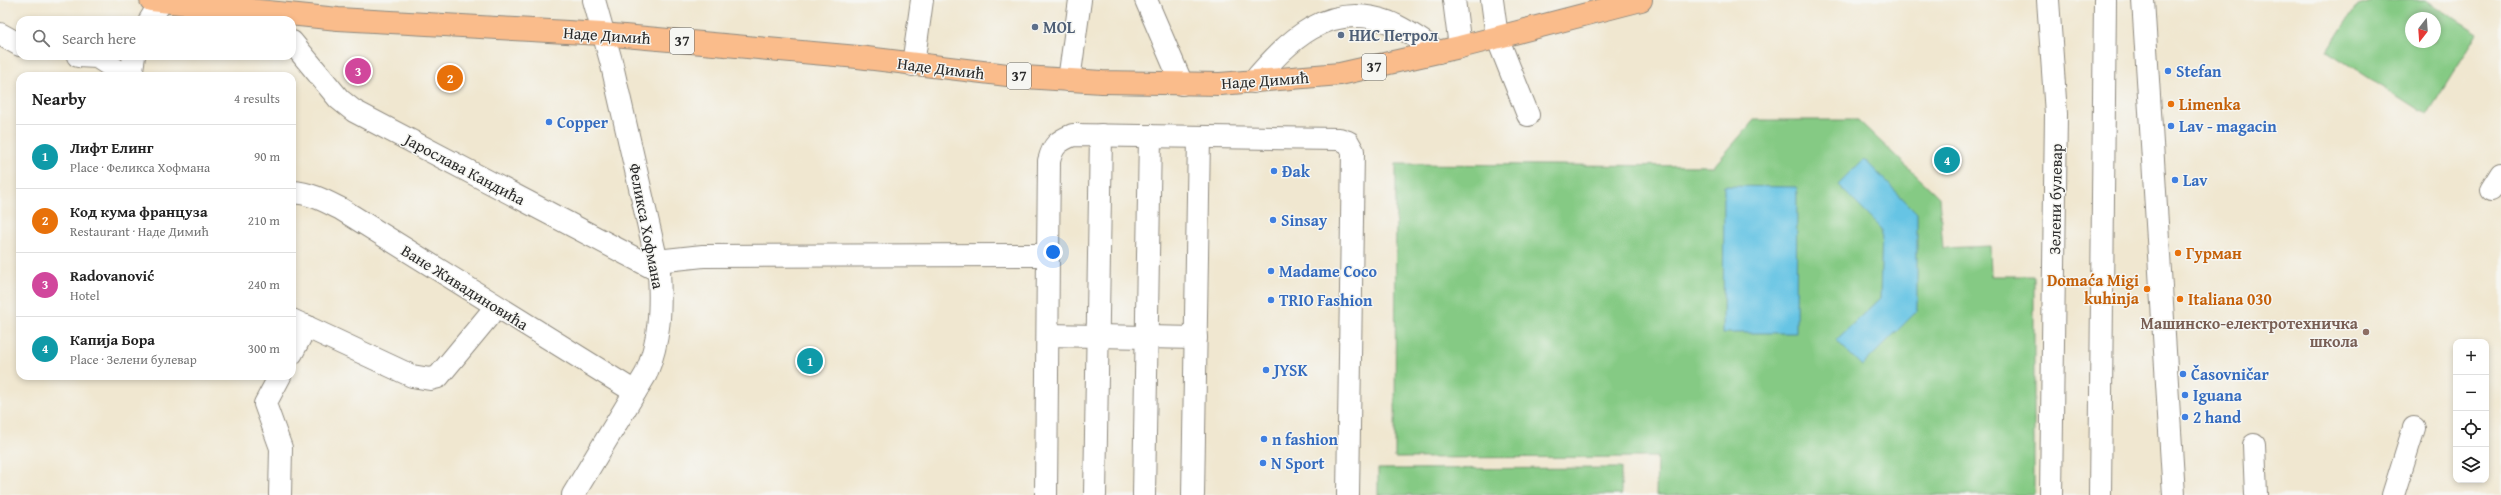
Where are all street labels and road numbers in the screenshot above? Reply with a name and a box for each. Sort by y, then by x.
street label: Наде Димић [562,20,652,50]
road number: 37 [670,28,694,54]
street label: Наде Димић [896,51,986,85]
road number: 37 [1362,54,1386,80]
road number: 37 [1007,63,1031,89]
street label: Наде Димић [1220,65,1310,95]
street label: Јарослава Кандића [399,126,530,211]
street label: Зелени булевар [2042,143,2068,255]
street label: Феликса Хофмана [623,161,671,291]
street label: Ване Живадиновића [397,238,533,336]

